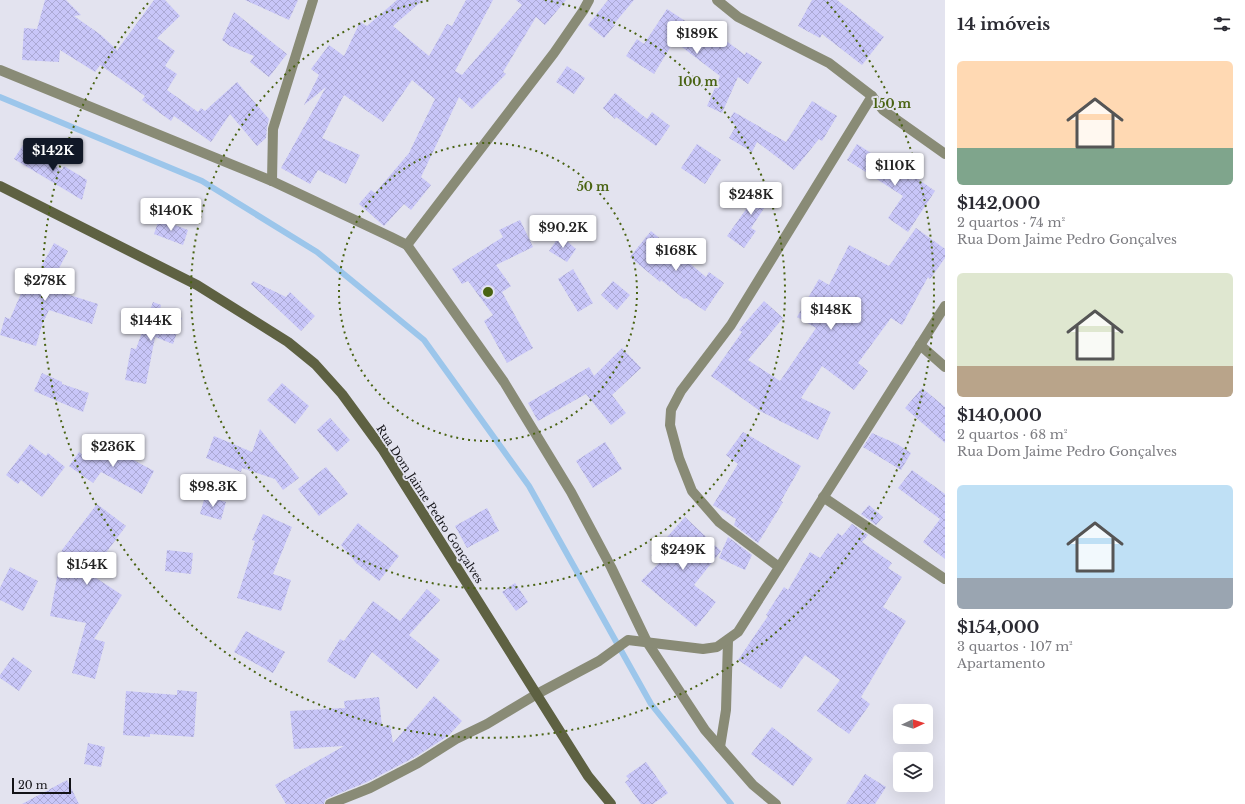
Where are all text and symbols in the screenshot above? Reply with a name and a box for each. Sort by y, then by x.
icon: filters [1211,13,1233,35]
text: 14 imóveis [957,14,1050,35]
pin: $189K [669,21,725,55]
text: $189K [676,25,718,42]
text: 100 m [678,74,719,89]
icon: home [1059,87,1131,159]
text: 150 m [873,96,912,111]
pin: $142K [25,138,81,172]
text: $142K [32,142,74,159]
pin: $110K [867,153,923,187]
text: $110K [875,157,915,174]
text: 50 m [577,179,610,194]
pin: $248K [723,182,779,216]
text: $248K [729,186,773,203]
text: $142,000 [957,193,1040,214]
pin: $140K [143,198,199,232]
text: $140K [149,202,193,219]
text: 2 quartos · 74 m² [957,214,1065,231]
pin: $90.2K [530,215,596,249]
text: $90.2K [538,219,588,236]
text: Rua Dom Jaime Pedro Gonçalves [957,231,1177,248]
pin: $168K [648,238,704,272]
text: $168K [655,242,697,259]
pin: $278K [17,268,73,302]
text: $278K [24,272,66,289]
centre of rings [481,285,495,299]
pin: $148K [803,297,859,331]
icon: home [1059,299,1131,371]
text: $148K [810,301,852,318]
pin: $144K [123,308,179,342]
text: $144K [130,312,172,329]
text: $140,000 [957,405,1042,426]
street label: Rua Dom Jaime Pedro Gonçalves [373,422,487,586]
text: 2 quartos · 68 m² [957,426,1067,443]
pin: $236K [85,434,141,468]
text: $236K [91,438,135,455]
text: Rua Dom Jaime Pedro Gonçalves [957,443,1177,460]
pin: $98.3K [180,474,246,508]
text: $98.3K [189,478,237,495]
icon: home [1059,511,1131,583]
pin: $249K [655,537,711,571]
text: $249K [661,541,705,558]
pin: $154K [59,552,115,586]
text: $154K [66,556,108,573]
text: $154,000 [957,617,1039,638]
text: 3 quartos · 107 m² [957,638,1073,655]
text: Apartamento [957,655,1045,672]
north arrow [893,704,933,744]
map controls [893,704,933,792]
button: layers [893,752,933,792]
scale bar [12,776,71,795]
text: 20 m [18,778,48,792]

